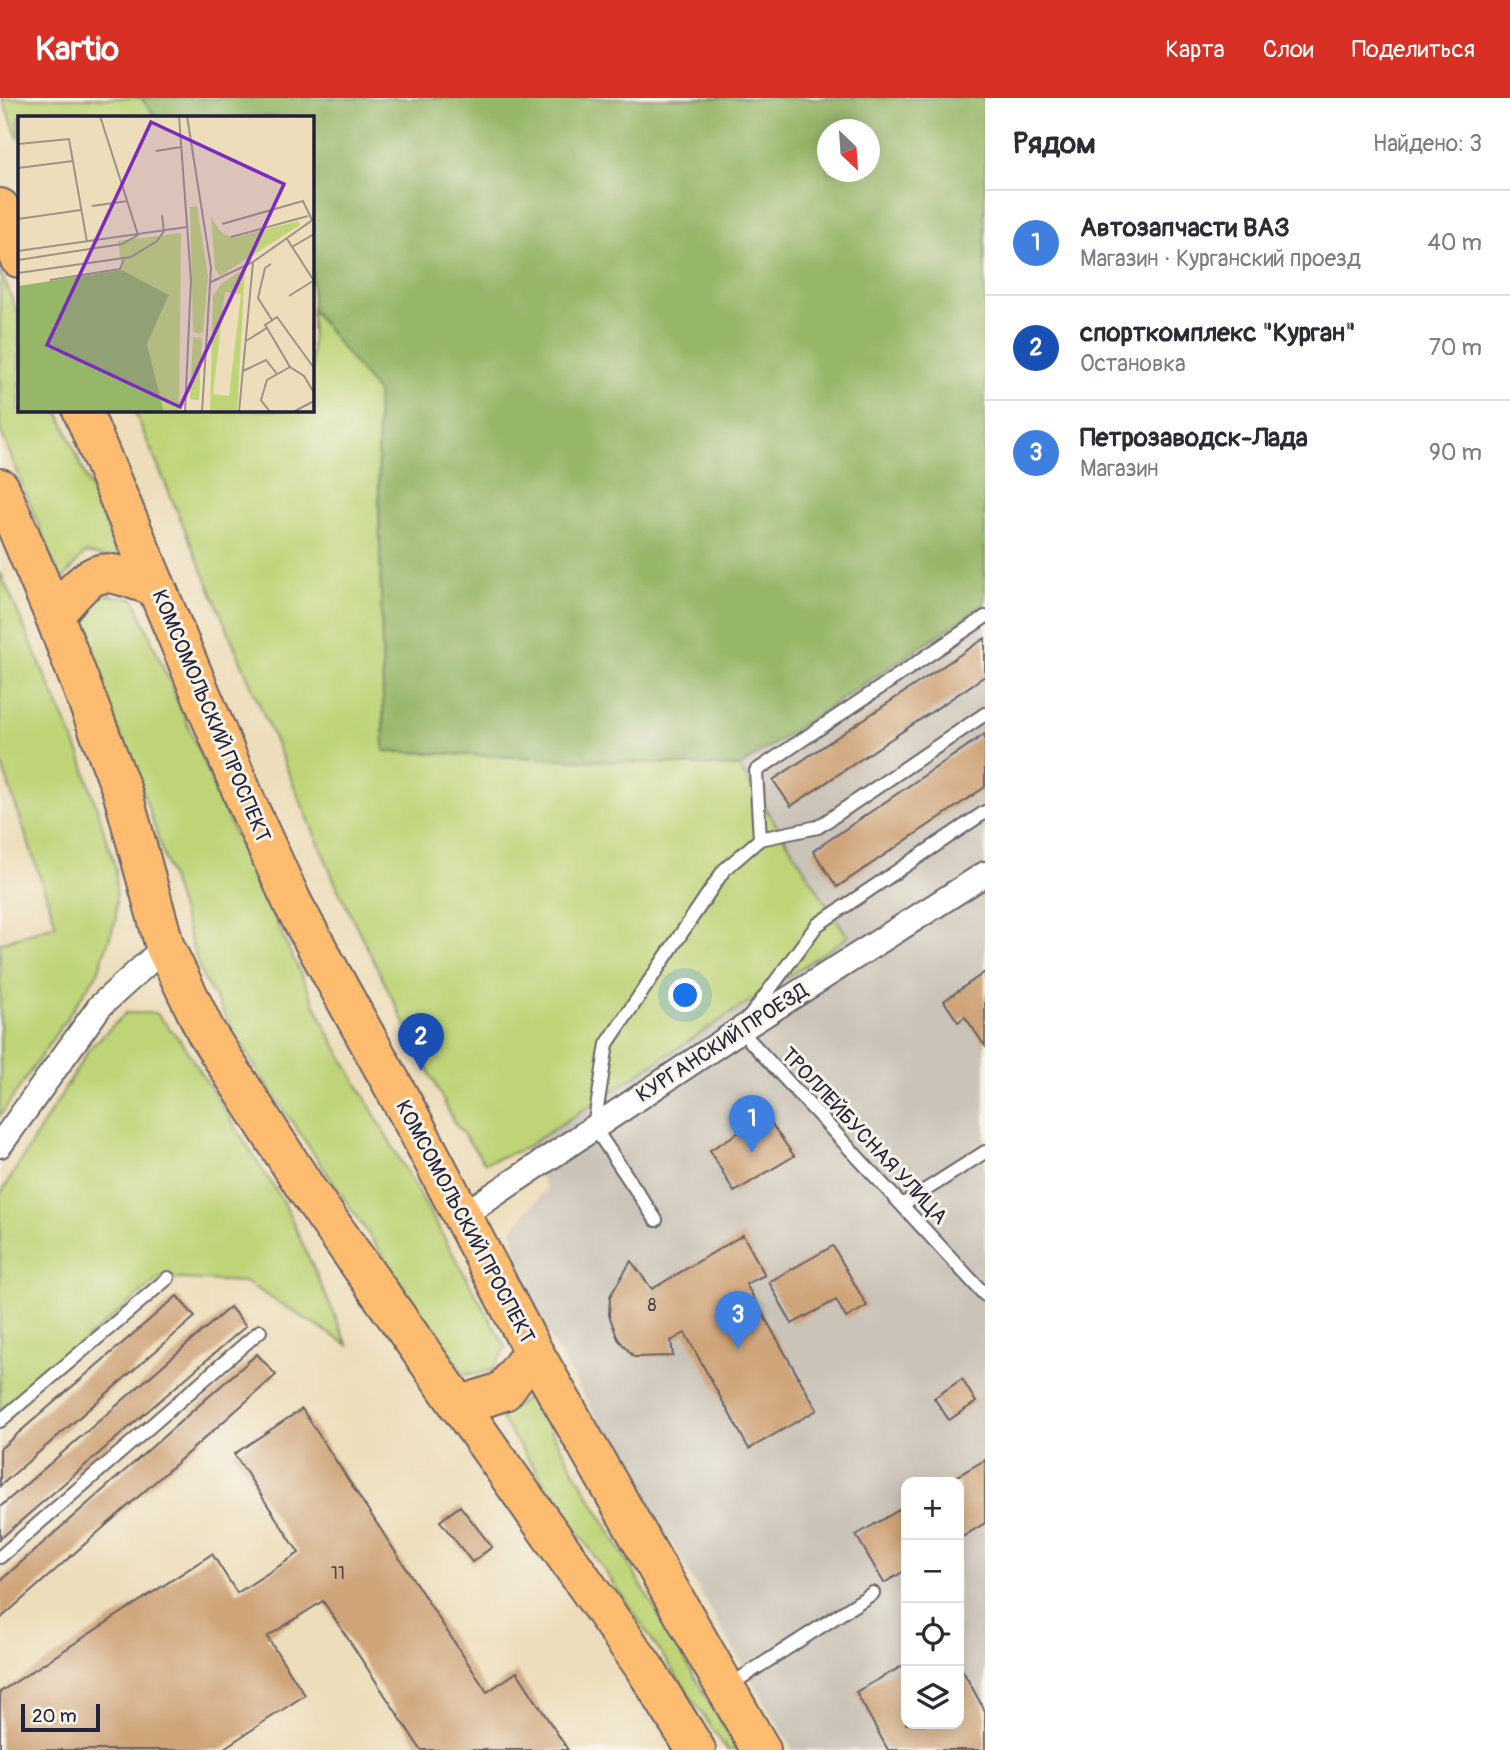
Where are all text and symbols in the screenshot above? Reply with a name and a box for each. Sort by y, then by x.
text: Kartio [35,29,119,70]
text: Карта [1165,35,1225,64]
text: Слои [1263,35,1314,64]
text: Поделиться [1352,35,1475,64]
inset map [18,116,313,411]
north arrow [817,119,880,182]
text: Рядом [1013,125,1096,162]
text: Найдено: 3 [1373,129,1482,158]
text: Автозапчасти ВАЗ [1080,212,1290,244]
text: 1 [1032,228,1041,257]
text: 40 m [1428,228,1482,257]
text: Магазин · Курганский проезд [1080,244,1361,273]
text: спорткомплекс "Курган" [1080,317,1356,349]
text: 2 [1030,333,1042,362]
text: 70 m [1429,333,1482,362]
text: Остановка [1080,349,1186,378]
text: Петрозаводск-Лада [1080,422,1308,454]
text: 3 [1030,438,1042,467]
text: 90 m [1429,438,1482,467]
text: Магазин [1080,454,1159,483]
street label: КОМСОМОЛЬСКИЙ ПРОСПЕКТ [145,586,277,847]
street label: КУРГАНСКИЙ ПРОЕЗД [631,977,813,1109]
your location [668,978,702,1012]
pin: 2 [398,1013,444,1071]
street label: ТРОЛЛЕЙБУСНАЯ УЛИЦА [775,1042,953,1230]
pin: 1 [729,1095,775,1153]
street label: КОМСОМОЛЬСКИЙ ПРОСПЕКТ [389,1096,541,1349]
pin: 3 [715,1291,761,1349]
house number: 8 [647,1294,657,1317]
map controls [901,1477,964,1729]
button: + [901,1477,964,1540]
button: − [901,1540,964,1603]
house number: 11 [331,1562,345,1585]
button: locate [901,1603,964,1666]
button: layers [901,1666,964,1729]
scale bar [21,1701,100,1733]
text: 20 m [32,1704,77,1728]

